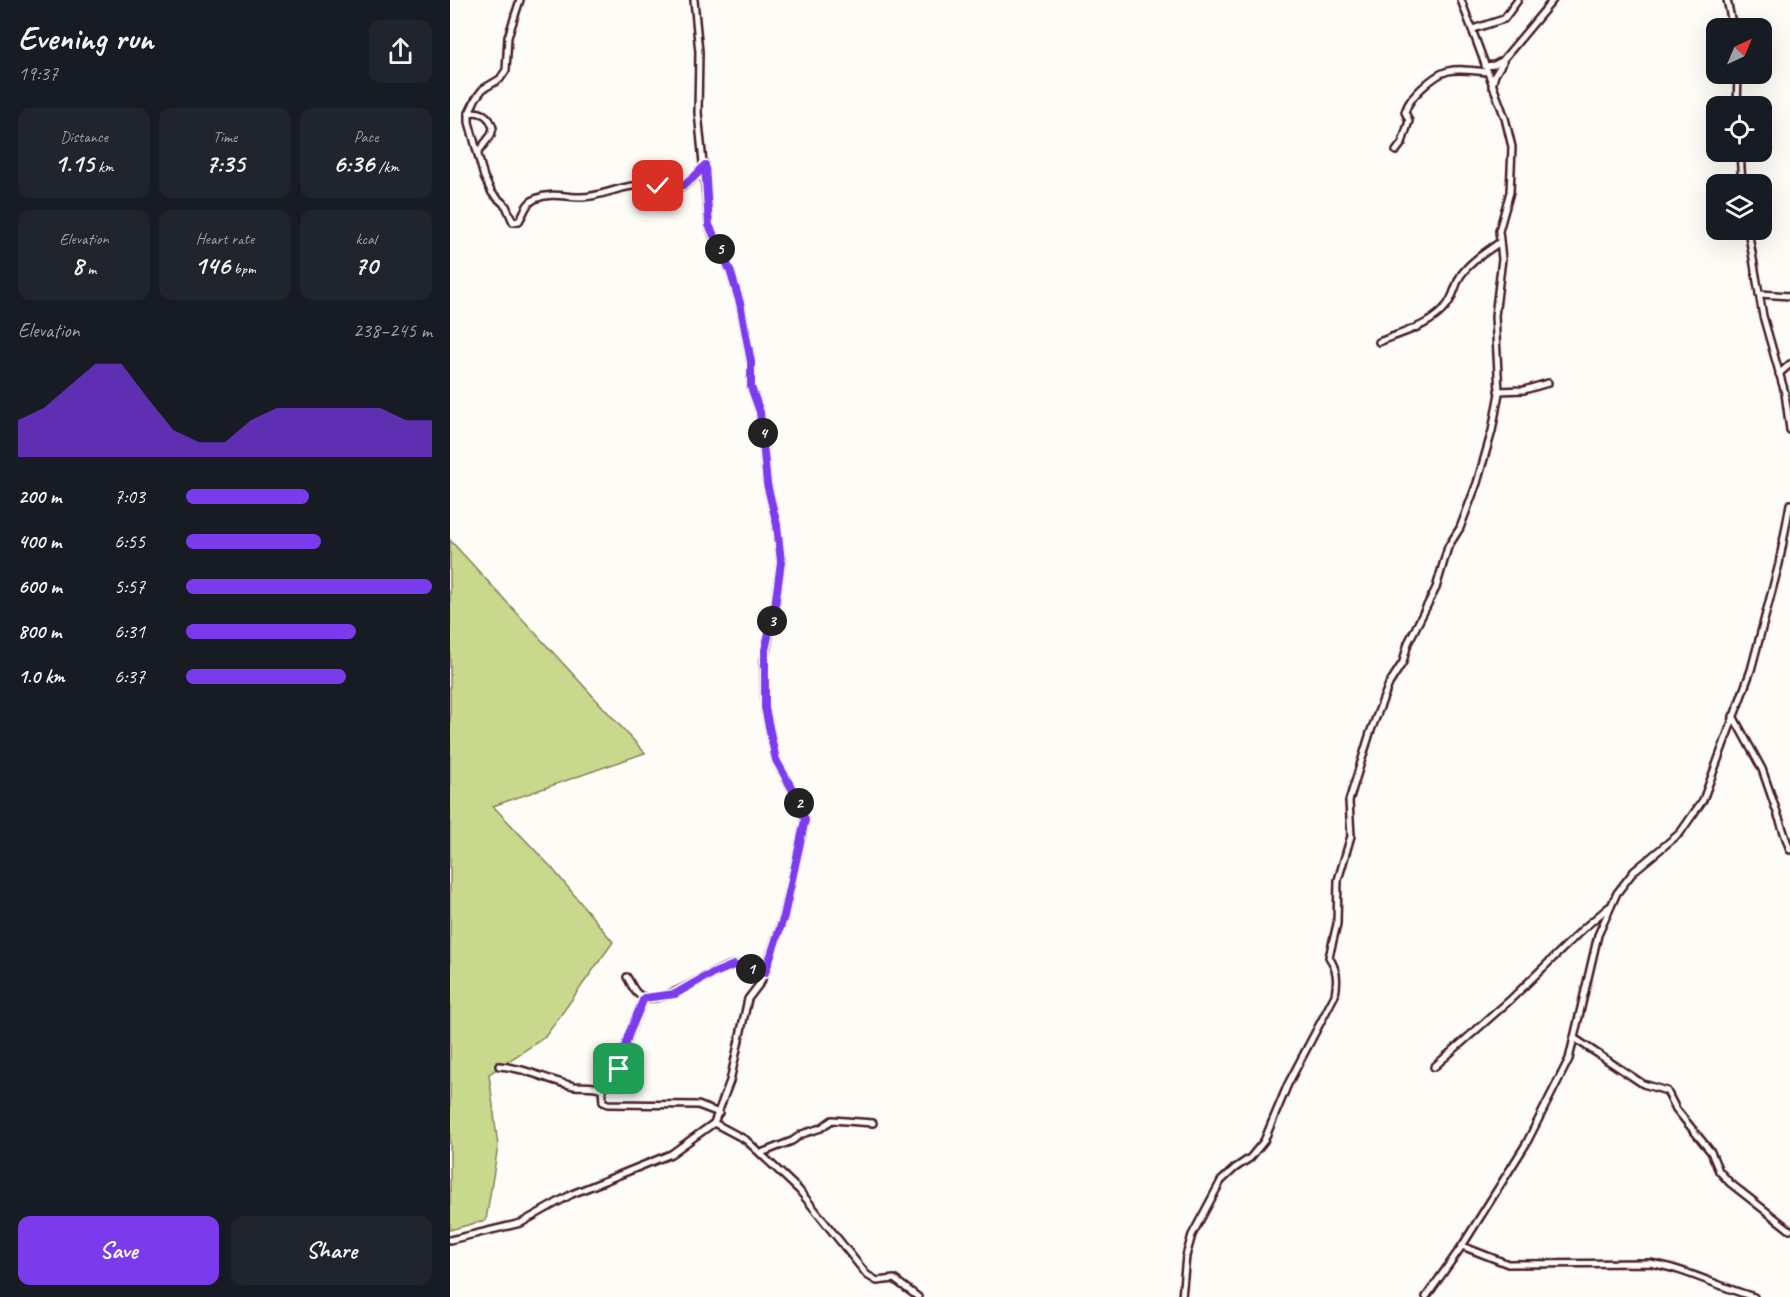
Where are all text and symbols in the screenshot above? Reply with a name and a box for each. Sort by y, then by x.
text: Evening run [18,17,153,59]
north arrow [1706,18,1772,84]
map controls [1706,18,1772,240]
button: share [369,20,432,83]
text: 19:37 [18,61,58,86]
button: locate [1706,96,1772,162]
text: Distance [60,127,108,147]
text: Time [213,127,237,147]
text: Pace [354,127,378,147]
text: 1.15 [54,147,94,180]
text: 7:35 [205,147,245,180]
text: 6:36 [333,147,374,180]
text: km [94,157,114,177]
text: /km [374,157,399,177]
pin [632,160,683,211]
icon: check [641,169,674,202]
button: layers [1706,174,1772,240]
text: Elevation [59,229,109,249]
text: Heart rate [196,229,254,249]
text: kcal [355,229,377,249]
pin: 5 [705,234,735,264]
text: 5 [717,239,723,259]
text: 8 [72,249,83,282]
text: 146 [194,249,230,282]
text: 70 [354,249,378,282]
text: m [83,259,96,279]
text: bpm [230,259,256,279]
text: Elevation [18,318,80,343]
text: 238–245 m [353,318,432,343]
pin: 4 [748,418,778,448]
text: 4 [759,423,767,443]
text: 200 m [18,484,61,509]
text: 7:03 [114,484,145,509]
text: 400 m [18,529,61,554]
text: 6:55 [114,529,145,554]
text: 600 m [18,574,62,599]
text: 5:57 [114,574,145,599]
pin: 3 [757,606,787,636]
text: 3 [768,611,776,631]
text: 800 m [18,619,61,644]
text: 6:31 [114,619,145,644]
text: 1.0 km [18,664,65,689]
text: 6:37 [114,664,145,689]
pin: 2 [784,788,814,818]
text: 2 [795,793,803,813]
pin: 1 [736,954,766,984]
text: 1 [747,959,755,979]
pin [593,1043,644,1094]
icon: arrive [602,1052,635,1085]
button: Save [18,1216,219,1285]
button: Share [231,1216,432,1285]

